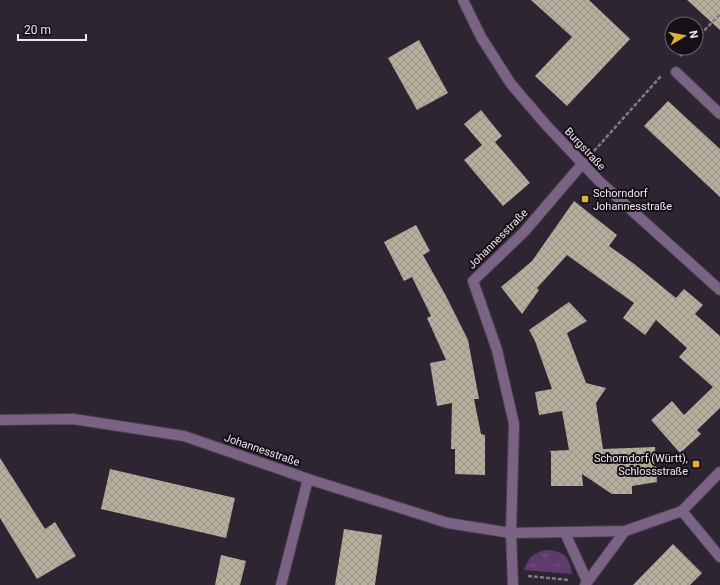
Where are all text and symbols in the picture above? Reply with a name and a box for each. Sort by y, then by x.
scale bar [18,16,86,42]
north arrow [664,16,704,56]
text: 20 m [24,23,51,37]
text: N [686,29,700,40]
street label: Burgstraße [562,125,608,173]
place label: Schorndorf Johannesstraße [593,187,672,213]
marker: Schorndorf Johannesstraße [580,194,590,204]
street label: Johannesstraße [465,206,531,272]
street label: Johannesstraße [222,431,302,469]
place label: Schorndorf (Württ), Schlossstraße [594,452,688,478]
marker: Schorndorf (Württ), Schlossstraße [691,459,701,469]

